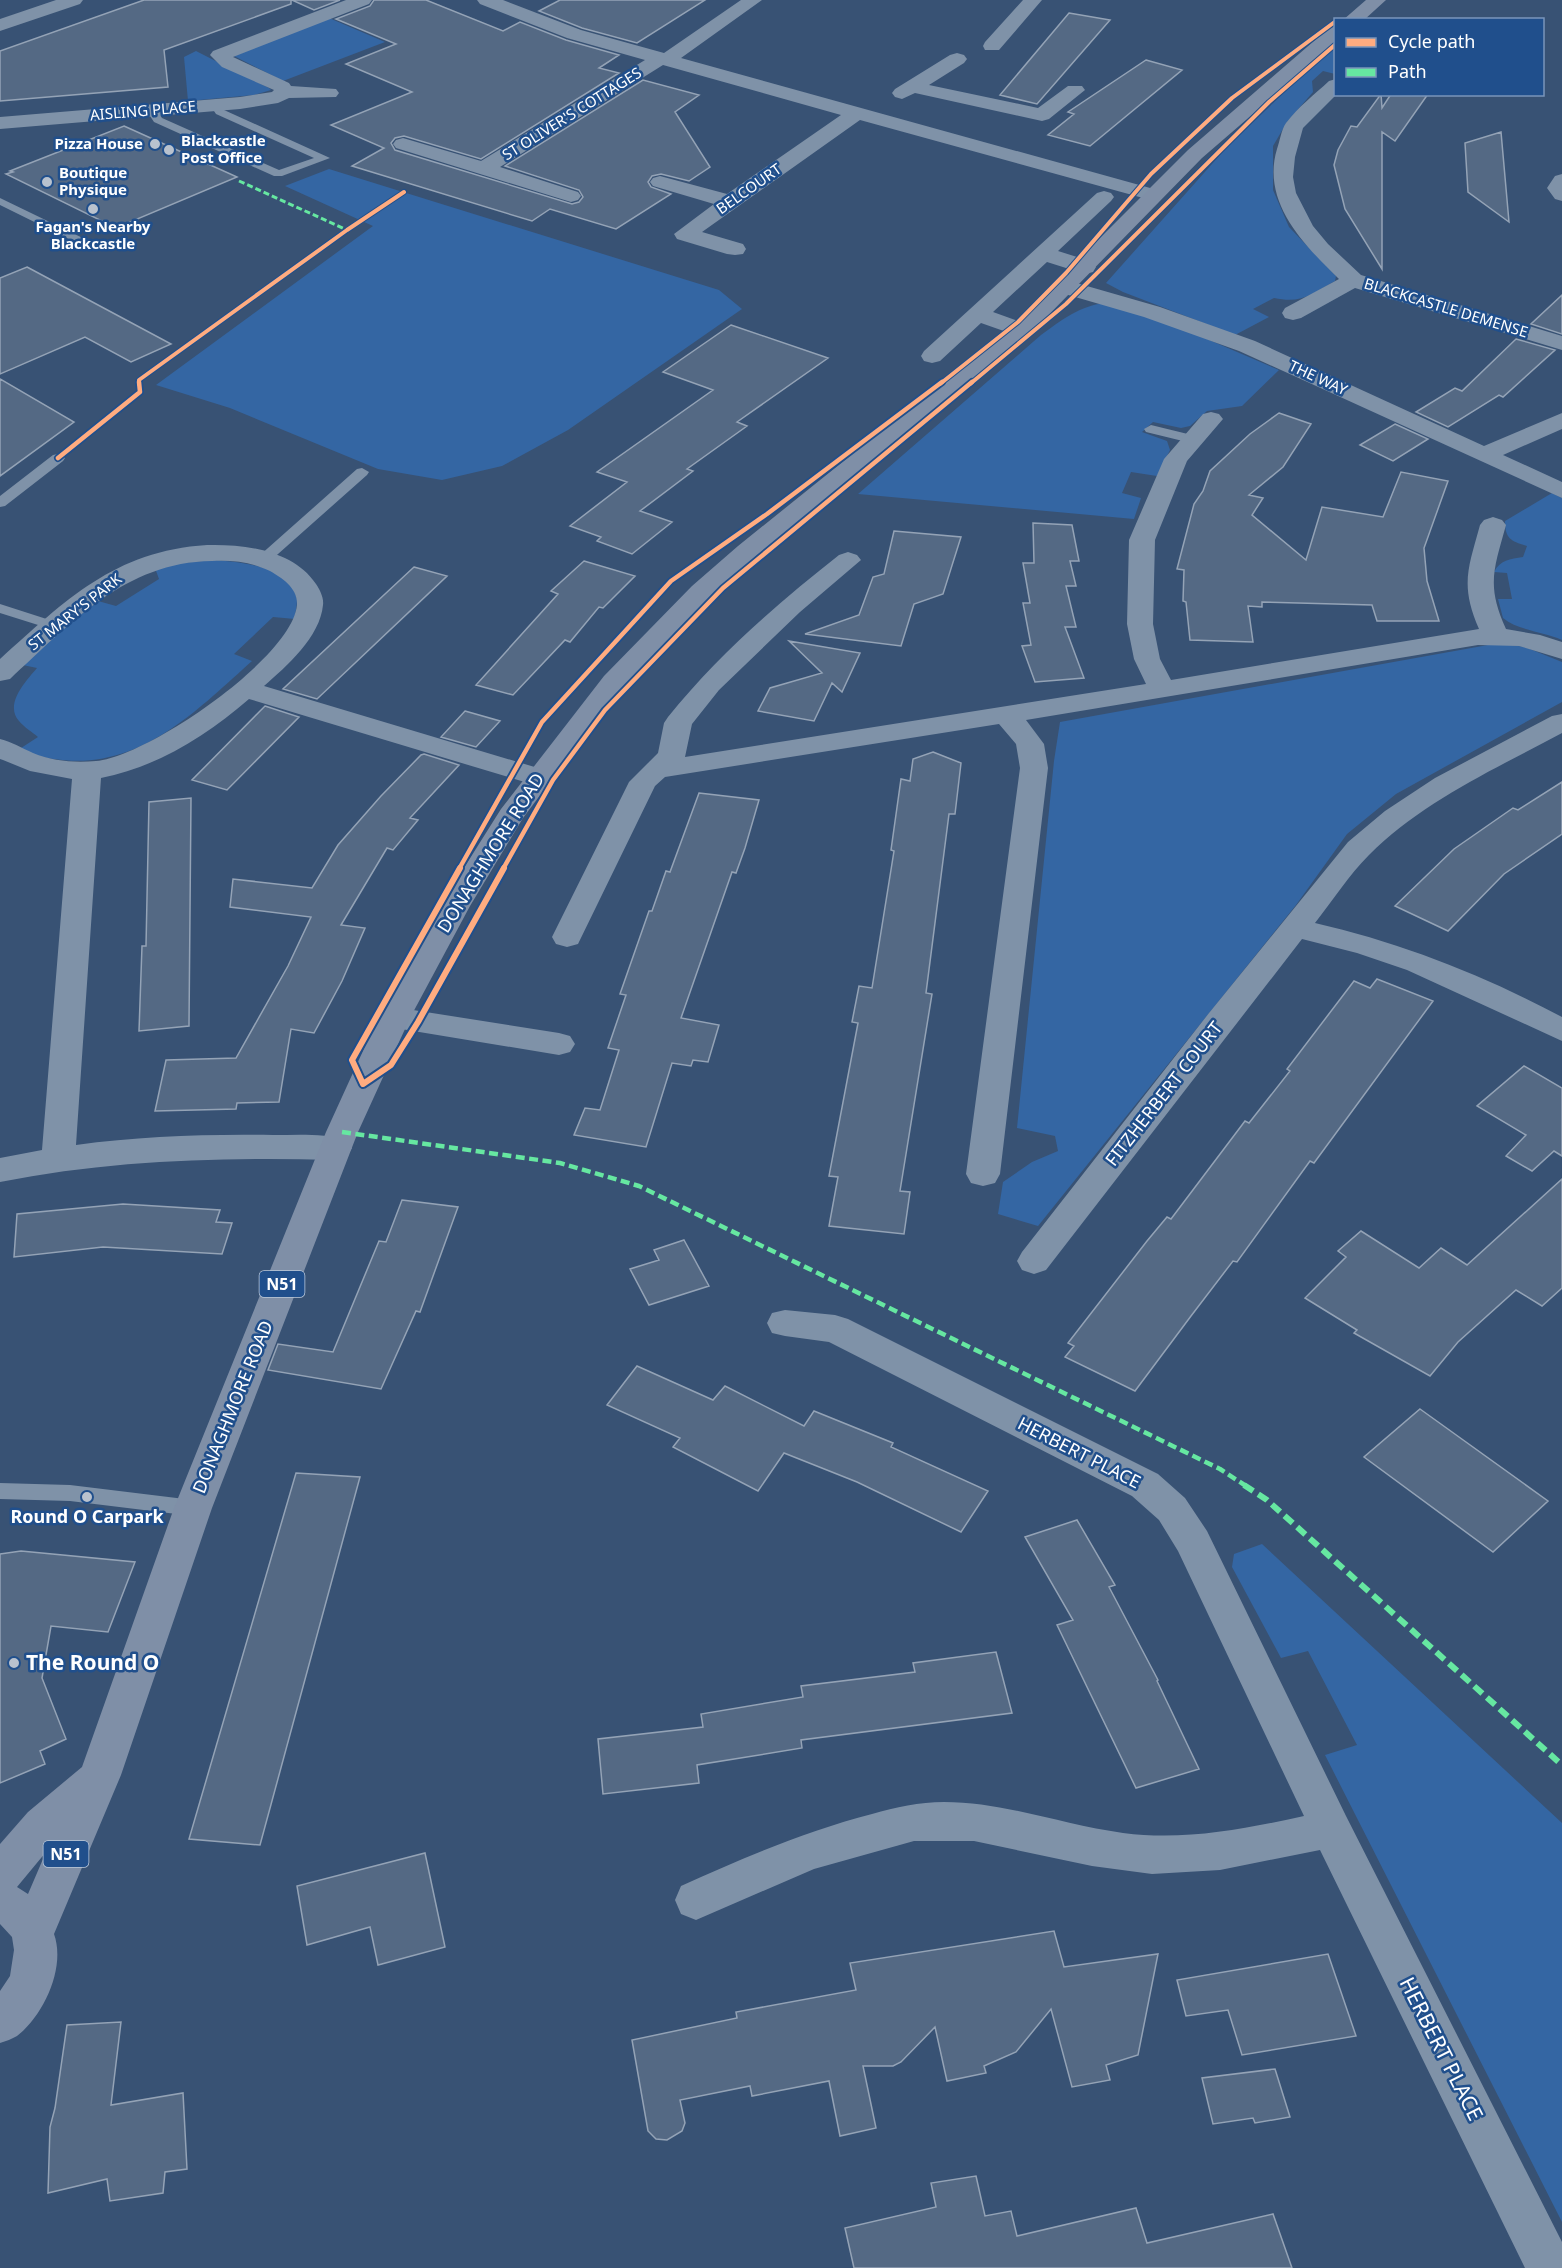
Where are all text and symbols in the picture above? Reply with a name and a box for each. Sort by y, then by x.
legend [1334,18,1544,96]
text: Cycle path [1388,29,1475,53]
text: Path [1388,59,1427,83]
street label: ST OLIVER'S COTTAGES [498,62,645,164]
street label: AISLING PLACE [89,95,197,125]
place label: Blackcastle Post Office [181,130,266,167]
place label: Pizza House [54,133,143,153]
marker: Pizza House [148,137,162,151]
marker: Blackcastle Post Office [162,143,176,157]
street label: BELCOURT [712,158,785,218]
place label: Boutique Physique [59,162,127,199]
marker: Boutique Physique [40,175,54,189]
marker: Fagan's Nearby Blackcastle [86,202,100,216]
place label: Fagan's Nearby Blackcastle [36,216,151,253]
street label: BLACKCASTLE DEMENSE [1362,273,1531,342]
street label: THE WAY [1286,355,1351,400]
street label: ST MARY'S PARK [23,568,126,654]
street label: DONAGHMORE ROAD [431,768,549,937]
street label: FITZHERBERT COURT [1099,1016,1227,1171]
road number: N51 [260,1271,304,1297]
street label: DONAGHMORE ROAD [186,1317,278,1497]
street label: HERBERT PLACE [1014,1411,1145,1493]
marker: Round O Carpark [80,1490,94,1504]
place label: Round O Carpark [10,1504,164,1528]
place label: The Round O [26,1648,159,1676]
marker: The Round O [7,1656,21,1670]
road number: N51 [44,1841,88,1867]
street label: HERBERT PLACE [1394,1972,1490,2125]

